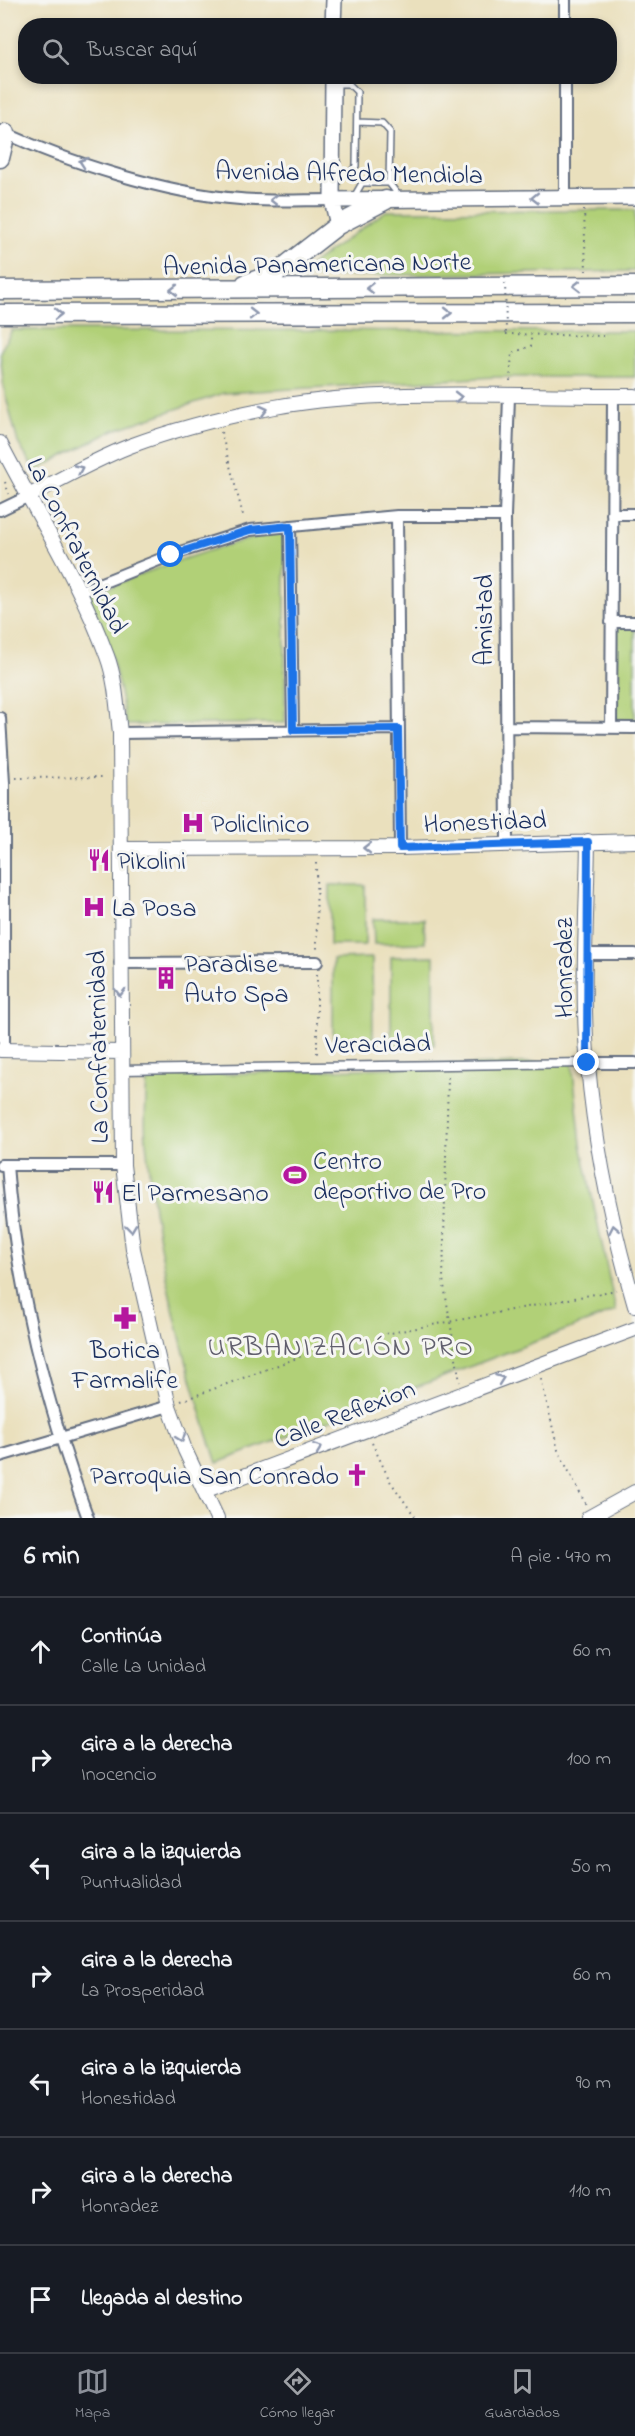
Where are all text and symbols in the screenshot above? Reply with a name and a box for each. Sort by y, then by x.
search box [18,18,617,84]
icon: search [39,35,72,68]
text: Buscar aquí [87,35,197,67]
street label: Avenida Alfredo Mendiola [215,154,483,196]
one-way arrow [78,156,89,169]
one-way arrow [530,191,539,204]
one-way arrow [269,194,278,206]
street label: Avenida Panamericana Norte [162,244,472,288]
one-way arrow [572,280,581,292]
one-way arrow [366,282,375,294]
one-way arrow [169,284,178,296]
one-way arrow [444,307,453,319]
one-way arrow [54,308,63,320]
one-way arrow [249,308,258,320]
one-way arrow [454,390,463,403]
one-way arrow [259,405,269,418]
street label: La Confraternidad [15,452,136,641]
one-way arrow [73,465,84,477]
route start [157,541,183,567]
street label: Amistad [467,574,505,666]
street label: Honestidad [423,803,548,845]
place label: Policlinico [211,807,309,845]
hospital icon: Policlinico [180,810,206,836]
one-way arrow [362,842,371,854]
place label: Pikolini [117,844,186,882]
restaurant icon: Pikolini [86,847,112,873]
place label: La Posa [112,891,196,929]
hospital icon: La Posa [81,894,107,920]
street label: Honradez [547,918,585,1018]
place label: Paradise Auto Spa [184,947,288,1015]
street label: La Confraternidad [79,950,121,1144]
building icon: Paradise Auto Spa [153,965,179,991]
one-way arrow [114,987,126,996]
street label: Veracidad [324,1026,431,1066]
route end [573,1049,599,1075]
place label: Centro deportivo de Pro [313,1144,486,1212]
sports icon: Centro deportivo de Pro [282,1162,308,1188]
place label: El Parmesano [121,1176,269,1214]
restaurant icon: El Parmesano [90,1179,116,1205]
one-way arrow [124,1224,137,1233]
one-way arrow [608,1224,621,1234]
pharmacy icon: Botica Farmalife [112,1305,138,1331]
district label: URBANIZACIÓN PRO [208,1328,474,1369]
place label: Botica Farmalife [71,1333,178,1401]
street label: Calle Reflexion [269,1371,421,1460]
one-way arrow [494,1374,505,1386]
one-way arrow [174,1432,186,1443]
one-way arrow [312,1443,323,1455]
place label: Parroquia San Conrado [90,1459,339,1497]
church icon: Parroquia San Conrado [344,1462,370,1488]
text: 6 min [24,1538,80,1576]
text: A pie · 470 m [510,1543,611,1572]
text: Continúa [81,1621,162,1653]
icon: ahead [24,1635,57,1668]
text: 60 m [573,1637,611,1666]
text: Calle La Unidad [81,1653,206,1682]
text: Gira a la derecha [81,1729,232,1761]
icon: right [24,1743,57,1776]
text: 100 m [567,1745,611,1774]
text: Inocencio [81,1761,157,1790]
text: Gira a la izquierda [81,1837,241,1869]
icon: left [24,1851,57,1884]
text: 50 m [570,1853,611,1882]
text: Puntualidad [81,1869,182,1898]
text: Gira a la derecha [81,1945,232,1977]
icon: right [24,1959,57,1992]
text: 60 m [573,1961,611,1990]
text: La Prosperidad [81,1977,204,2006]
text: Gira a la izquierda [81,2053,241,2085]
icon: left [24,2067,57,2100]
text: 90 m [576,2069,611,2098]
text: Honestidad [81,2085,176,2114]
text: Gira a la derecha [81,2161,232,2193]
icon: right [24,2175,57,2208]
text: 110 m [569,2177,611,2206]
text: Honradez [81,2193,158,2222]
icon: arrive [24,2283,57,2316]
text: Llegada al destino [81,2283,242,2315]
tab: Mapa [75,2365,110,2425]
tab: Cómo llegar [260,2365,335,2425]
tab: Guardados [484,2365,560,2425]

